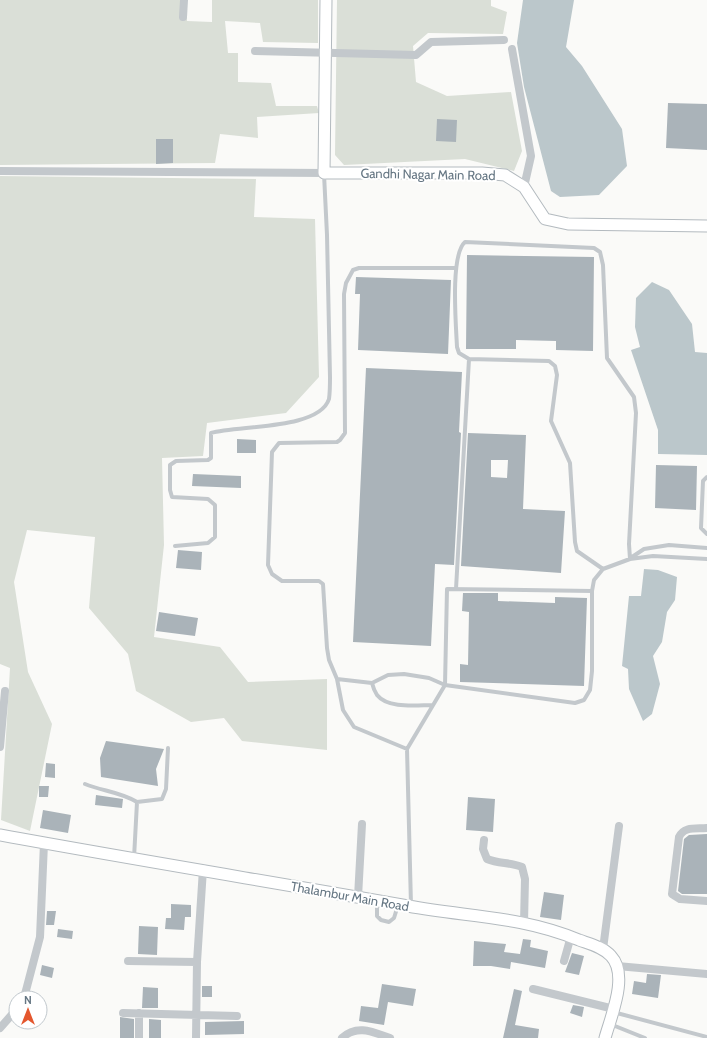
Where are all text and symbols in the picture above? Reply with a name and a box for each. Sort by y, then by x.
street label: Gandhi Nagar Main Road [360,165,496,183]
street label: Thalambur Main Road [290,878,410,914]
north arrow [8,990,48,1030]
text: N [24,993,32,1007]

